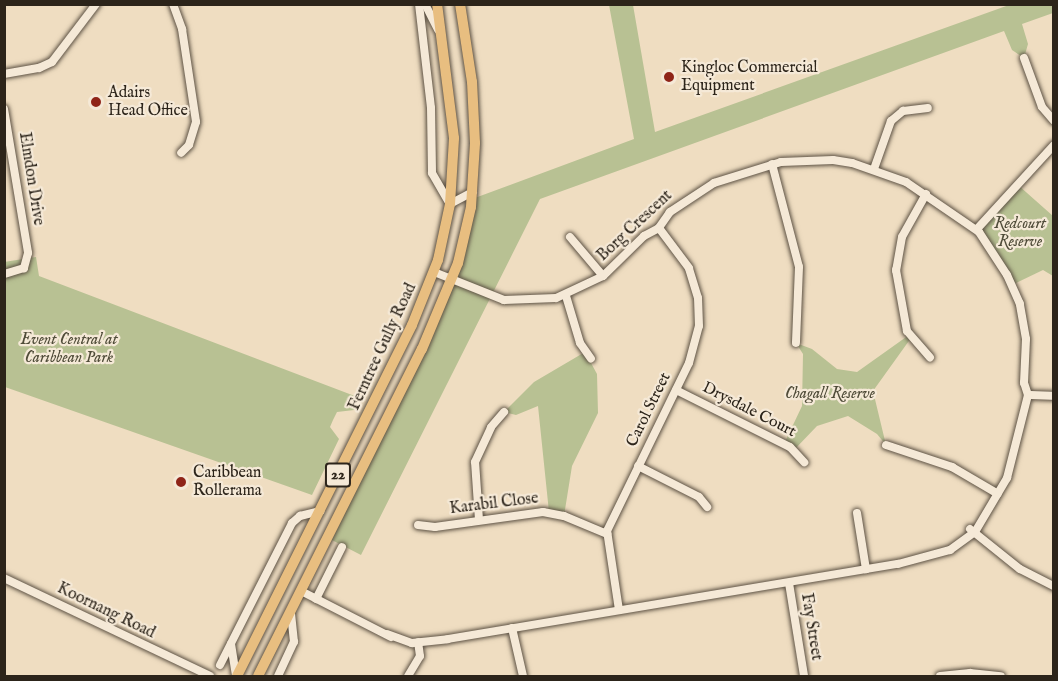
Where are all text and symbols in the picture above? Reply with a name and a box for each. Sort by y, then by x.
place label: Kingloc Commercial Equipment [681,58,818,96]
marker: Kingloc Commercial Equipment [662,70,676,84]
place label: Adairs Head Office [108,83,188,121]
marker: Adairs Head Office [89,95,103,109]
street label: Elmdon Drive [14,131,48,227]
street label: Borg Crescent [593,186,677,266]
park label: Redcourt Reserve [994,214,1046,252]
street label: Ferntree Gully Road [345,280,421,414]
park label: Event Central at Caribbean Park [20,330,118,368]
street label: Carol Street [623,370,675,450]
street label: Drysdale Court [699,378,799,442]
park label: Chagall Reserve [785,384,875,404]
place label: Caribbean Rollerama [193,463,262,501]
road number: 22 [324,463,352,487]
marker: Caribbean Rollerama [174,475,188,489]
street label: Karabil Close [449,489,539,519]
street label: Koornang Road [54,579,158,643]
street label: Fay Street [796,592,826,662]

